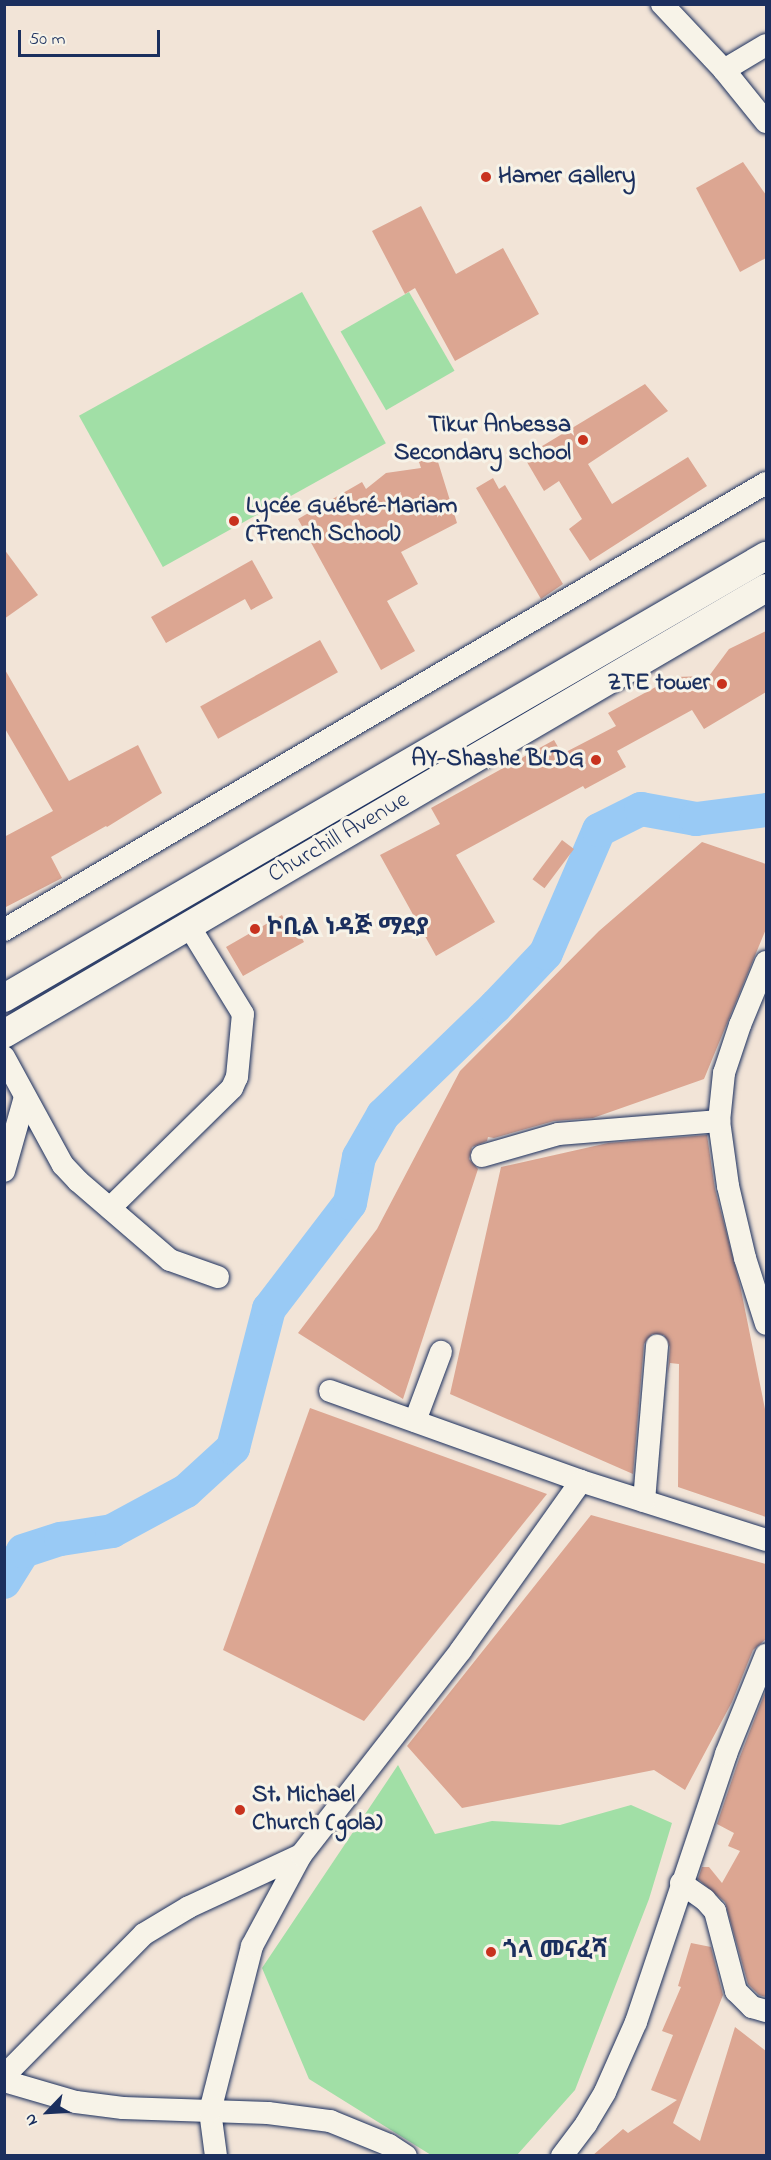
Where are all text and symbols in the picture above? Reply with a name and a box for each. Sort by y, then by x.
scale bar [21,18,164,56]
text: 50 m [29,27,66,53]
place label: Hamer Gallery [498,163,635,191]
marker: Hamer Gallery [479,170,493,184]
place label: Tikur Anbessa Secondary school [394,412,571,468]
marker: Tikur Anbessa Secondary school [576,433,590,447]
place label: Lycée Guébré-Mariam (French School) [246,493,457,549]
marker: Lycée Guébré-Mariam (French School) [227,514,241,528]
place label: ZTE tower [608,670,710,698]
marker: ZTE tower [715,677,729,691]
place label: AY-Shashe BLDG [411,746,584,774]
marker: AY-Shashe BLDG [589,753,603,767]
street label: Churchill Avenue [263,786,415,890]
place label: ኮቢል ነዳጅ ማደያ [267,915,429,943]
marker: ኮቢል ነዳጅ ማደያ [248,922,262,936]
place label: St. Michael Church (gola) [252,1782,382,1838]
marker: St. Michael Church (gola) [233,1803,247,1817]
place label: ጎላ መናፈሻ [503,1938,607,1966]
marker: ጎላ መናፈሻ [484,1945,498,1959]
north arrow [18,2082,78,2142]
text: N [19,2110,45,2130]

